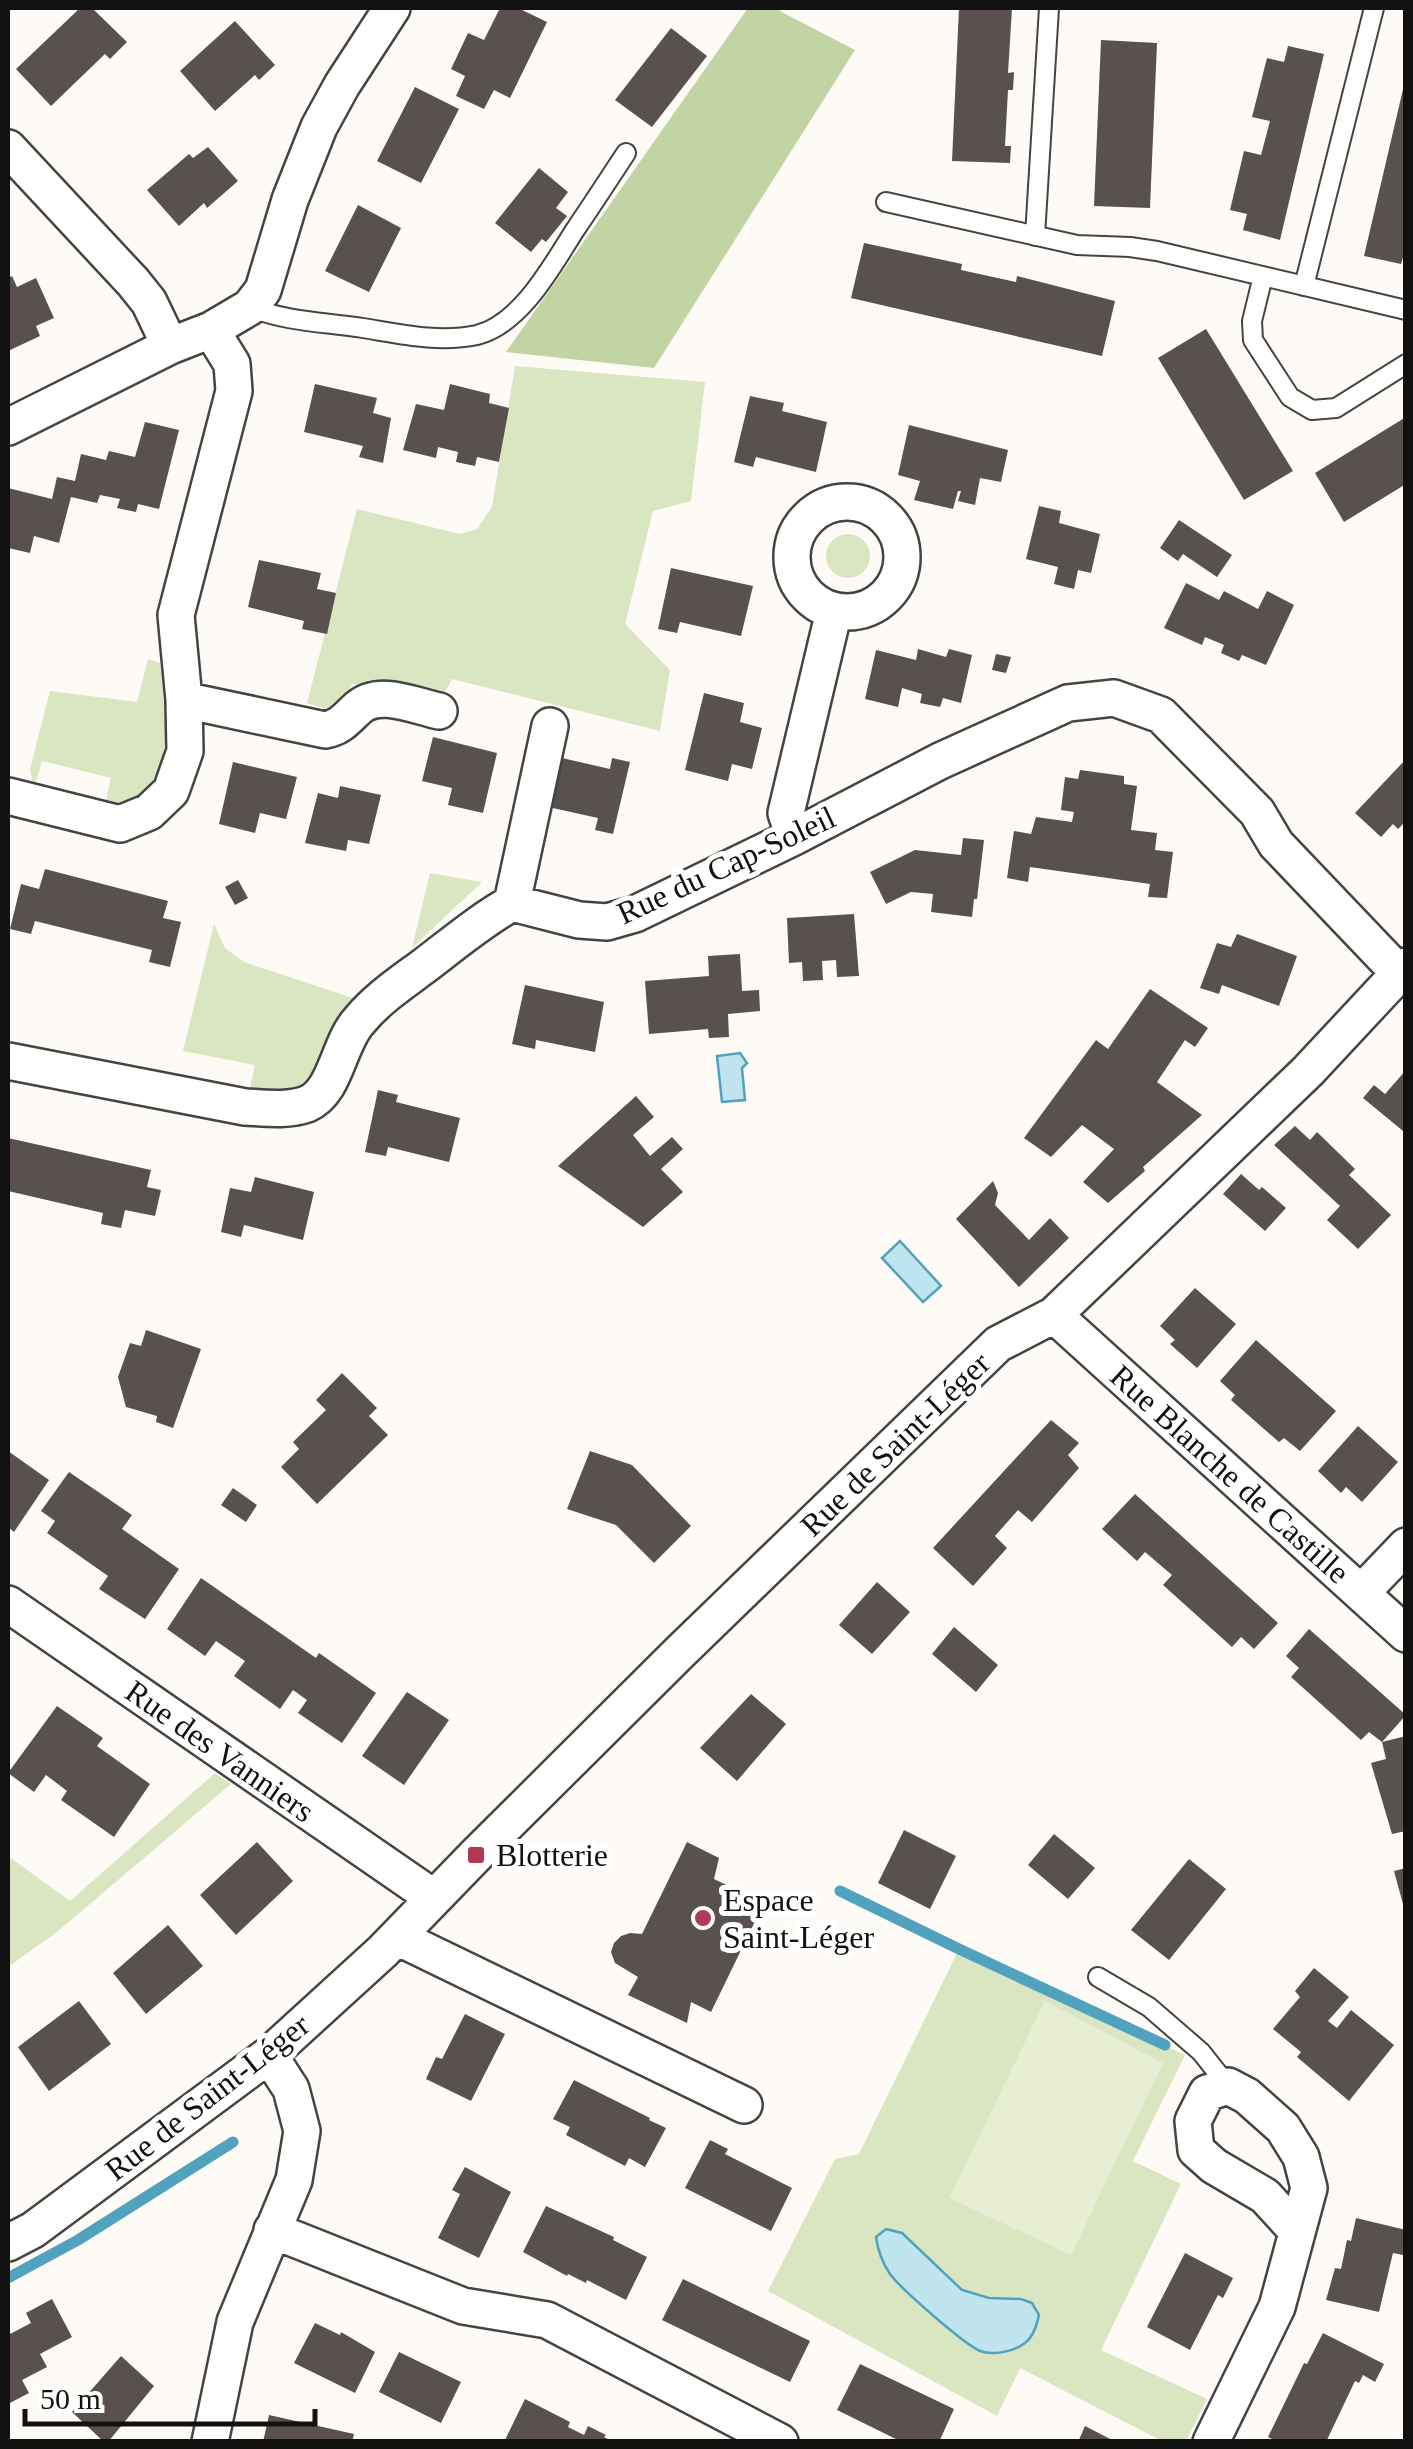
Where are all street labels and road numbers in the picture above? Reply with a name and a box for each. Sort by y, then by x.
street label: Rue du Cap-Soleil [611,799,841,931]
street label: Rue de Saint-Léger [793,1344,997,1543]
street label: Rue Blanche de Castille [1103,1357,1357,1591]
street label: Rue des Vanniers [119,1673,321,1829]
street label: Rue de Saint-Léger [98,2006,316,2188]

